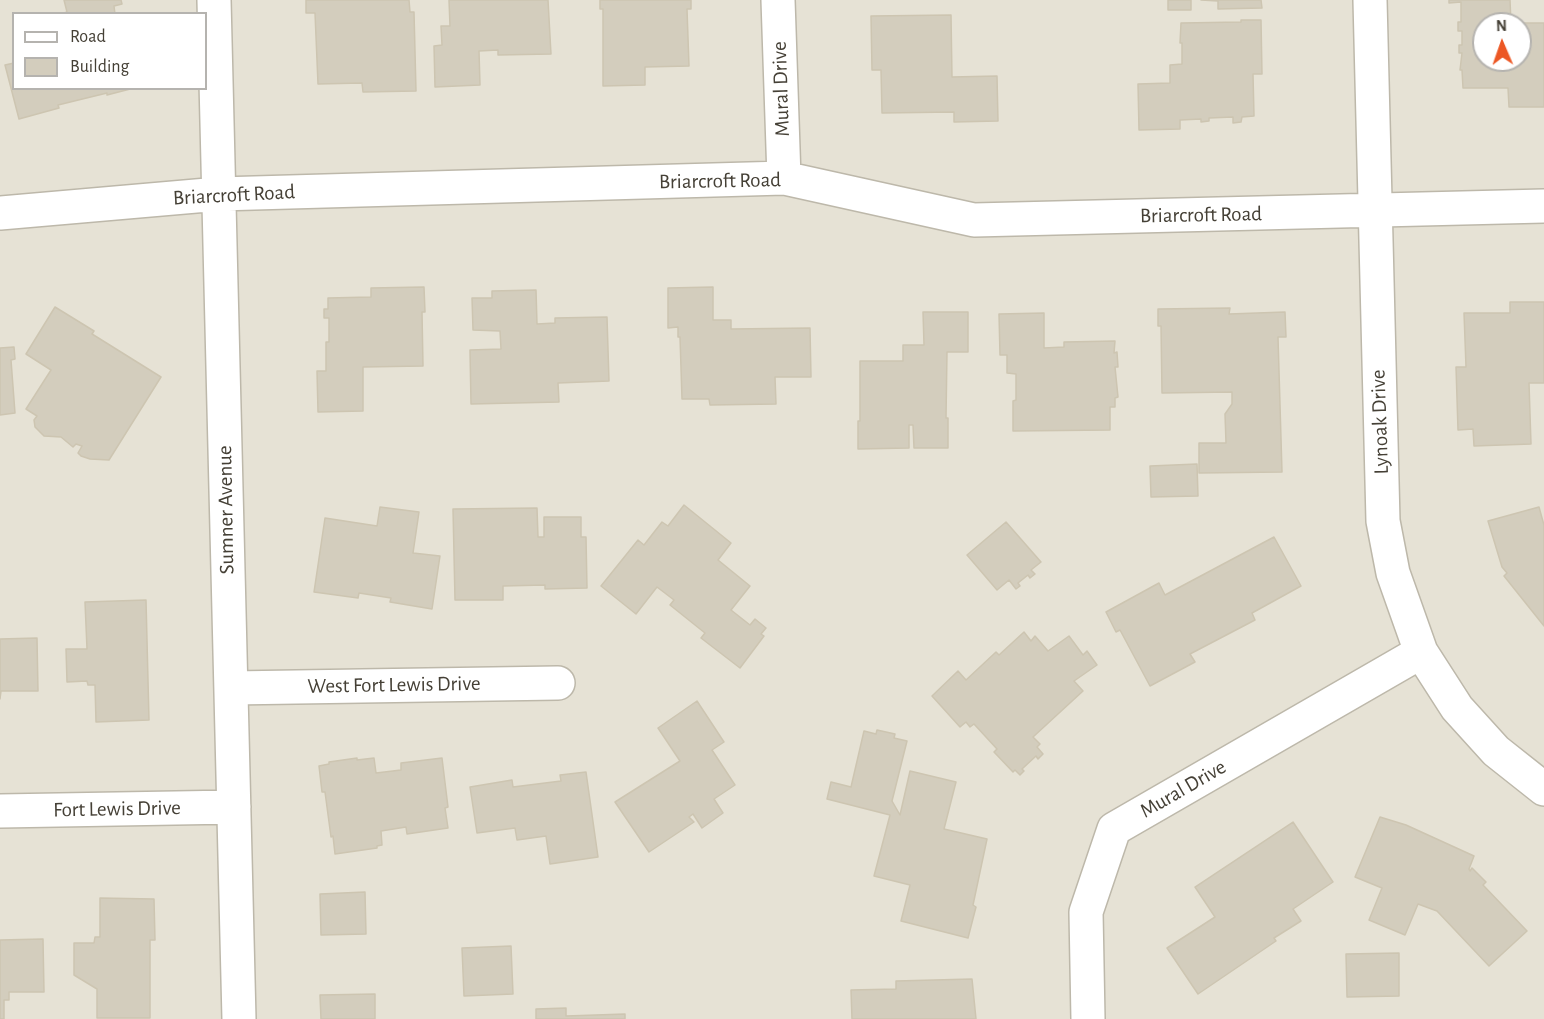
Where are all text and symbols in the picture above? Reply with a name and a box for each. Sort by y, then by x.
legend [12,12,207,90]
north arrow [1472,12,1532,72]
text: N [1496,18,1507,34]
text: Road [70,28,106,46]
street label: Mural Drive [767,41,795,137]
text: Building [70,58,129,76]
street label: Briarcroft Road [659,167,781,195]
street label: Briarcroft Road [172,179,296,211]
street label: Briarcroft Road [1140,201,1262,229]
street label: Lynoak Drive [1366,369,1394,475]
street label: Sumner Avenue [212,445,240,575]
street label: West Fort Lewis Drive [307,671,481,699]
street label: Mural Drive [1135,754,1231,824]
street label: Fort Lewis Drive [53,795,181,823]

